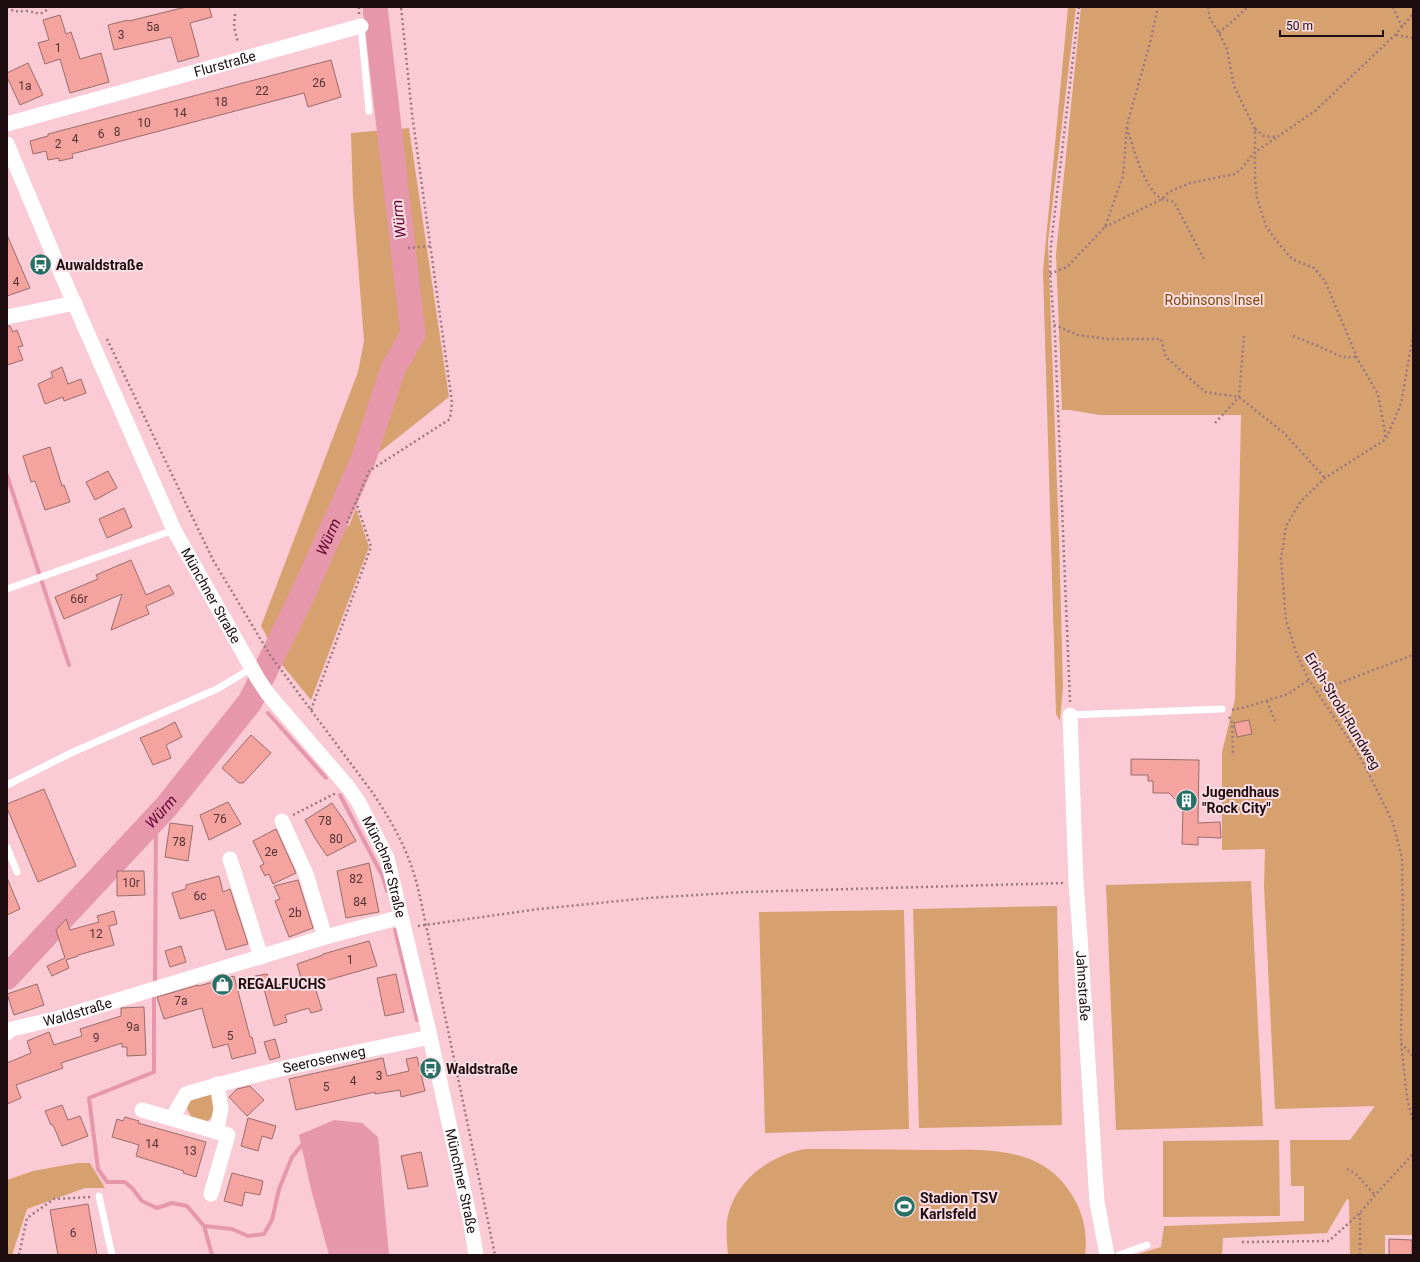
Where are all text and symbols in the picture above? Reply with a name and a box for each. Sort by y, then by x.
scale bar [1280,12,1383,38]
text: 50 m [1286,19,1313,33]
house number: 5a [146,20,160,34]
house number: 3 [118,28,124,42]
house number: 1 [55,41,61,55]
street label: Flurstraße [192,48,257,80]
house number: 26 [312,76,326,90]
house number: 1a [18,79,32,93]
house number: 22 [255,84,269,98]
house number: 18 [214,95,228,109]
house number: 14 [173,106,187,120]
house number: 10 [137,116,151,130]
house number: 8 [114,125,121,139]
house number: 6 [98,127,105,141]
house number: 4 [72,132,79,146]
house number: 2 [55,137,62,151]
water label: Würm [388,199,410,239]
bus stop icon: Auwaldstraße [27,252,53,278]
place label: Auwaldstraße [56,257,144,273]
house number: 4 [13,275,20,289]
park label: Robinsons Insel [1165,292,1263,308]
water label: Würm [312,516,345,558]
street label: Münchner Straße [178,545,244,646]
house number: 66r [70,592,88,606]
street label: Erich-Strobl-Rundweg [1302,650,1384,772]
place label: Jugendhaus "Rock City" [1202,784,1279,816]
building icon: Jugendhaus "Rock City" [1174,787,1200,813]
water label: Würm [142,792,181,832]
house number: 76 [213,812,227,826]
street label: Münchner Straße [359,813,409,919]
house number: 78 [318,814,332,828]
house number: 80 [329,832,343,846]
house number: 78 [172,835,186,849]
house number: 2e [264,845,278,859]
house number: 82 [349,872,363,886]
house number: 10r [122,876,140,890]
house number: 6c [193,889,207,903]
house number: 84 [353,895,367,909]
house number: 2b [288,906,302,920]
house number: 12 [89,927,103,941]
street label: Jahnstraße [1073,950,1093,1021]
house number: 1 [347,953,353,967]
shop icon: REGALFUCHS [210,971,236,997]
place label: REGALFUCHS [238,976,326,992]
street label: Waldstraße [42,994,114,1029]
house number: 7a [174,994,188,1008]
house number: 9a [126,1020,140,1034]
house number: 5 [227,1029,234,1043]
house number: 9 [93,1031,99,1045]
street label: Seerosenweg [281,1043,367,1076]
bus stop icon: Waldstraße [417,1056,443,1082]
place label: Waldstraße [446,1061,518,1077]
house number: 3 [376,1069,382,1083]
house number: 4 [350,1074,357,1088]
house number: 5 [323,1080,330,1094]
street label: Münchner Straße [442,1127,480,1235]
house number: 14 [145,1137,159,1151]
house number: 13 [183,1144,197,1158]
place label: Stadion TSV Karlsfeld [920,1190,998,1222]
sports icon: Stadion TSV Karlsfeld [892,1193,918,1219]
house number: 6 [70,1226,77,1240]

